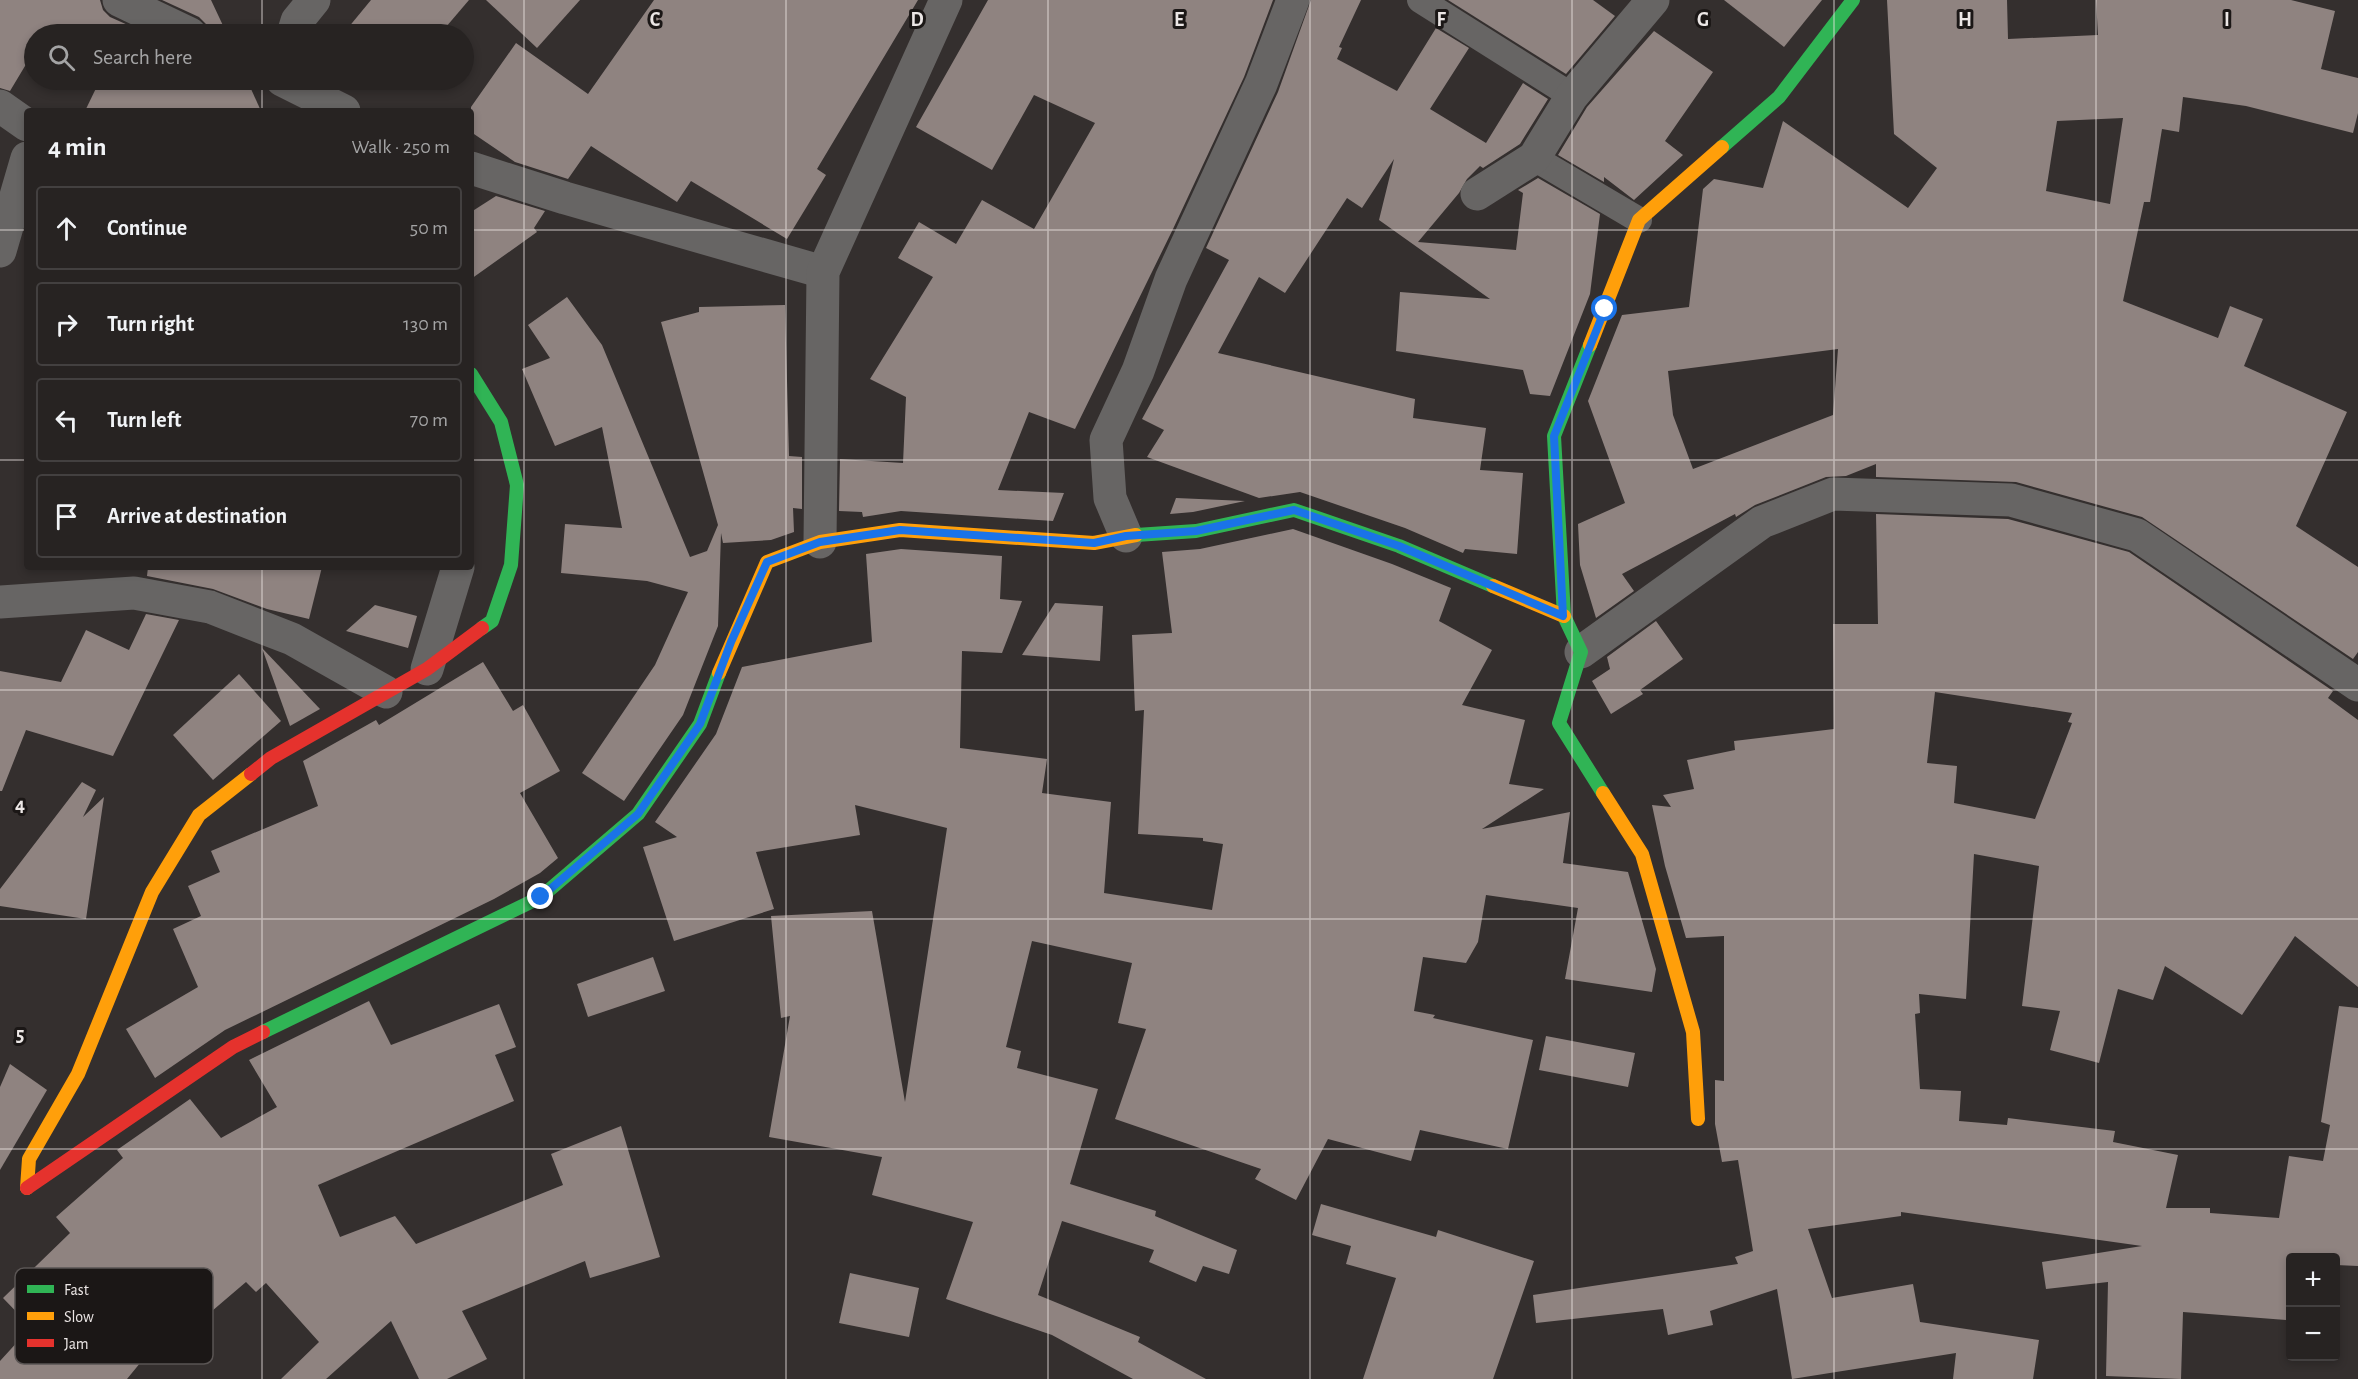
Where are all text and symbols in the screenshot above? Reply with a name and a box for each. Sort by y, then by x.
text: C [650,10,661,30]
text: D [910,10,924,30]
text: E [1174,10,1184,30]
text: F [1436,10,1446,30]
text: G [1697,10,1709,30]
text: H [1958,10,1972,30]
text: I [2224,10,2230,30]
search box [24,24,474,90]
icon: search [45,41,78,74]
text: Search here [93,46,192,68]
text: 4 min [48,134,107,160]
text: Walk · 250 m [351,137,450,157]
icon: ahead [50,212,83,245]
text: Continue [107,217,187,239]
text: 50 m [410,218,448,238]
route start [1591,295,1617,321]
icon: right [50,308,83,341]
text: Turn right [107,313,194,335]
text: 130 m [403,314,448,334]
icon: left [50,404,83,437]
text: Turn left [107,409,181,431]
text: 70 m [410,410,448,430]
icon: arrive [50,500,83,533]
text: Arrive at destination [107,505,287,527]
text: 4 [15,795,25,815]
route end [527,883,553,909]
text: 5 [16,1025,24,1045]
map controls [2286,1253,2340,1361]
button: + [2286,1253,2340,1307]
legend [15,1268,213,1364]
text: Fast [64,1282,89,1298]
button: − [2286,1307,2340,1361]
text: Slow [64,1309,94,1325]
text: Jam [64,1336,89,1352]

